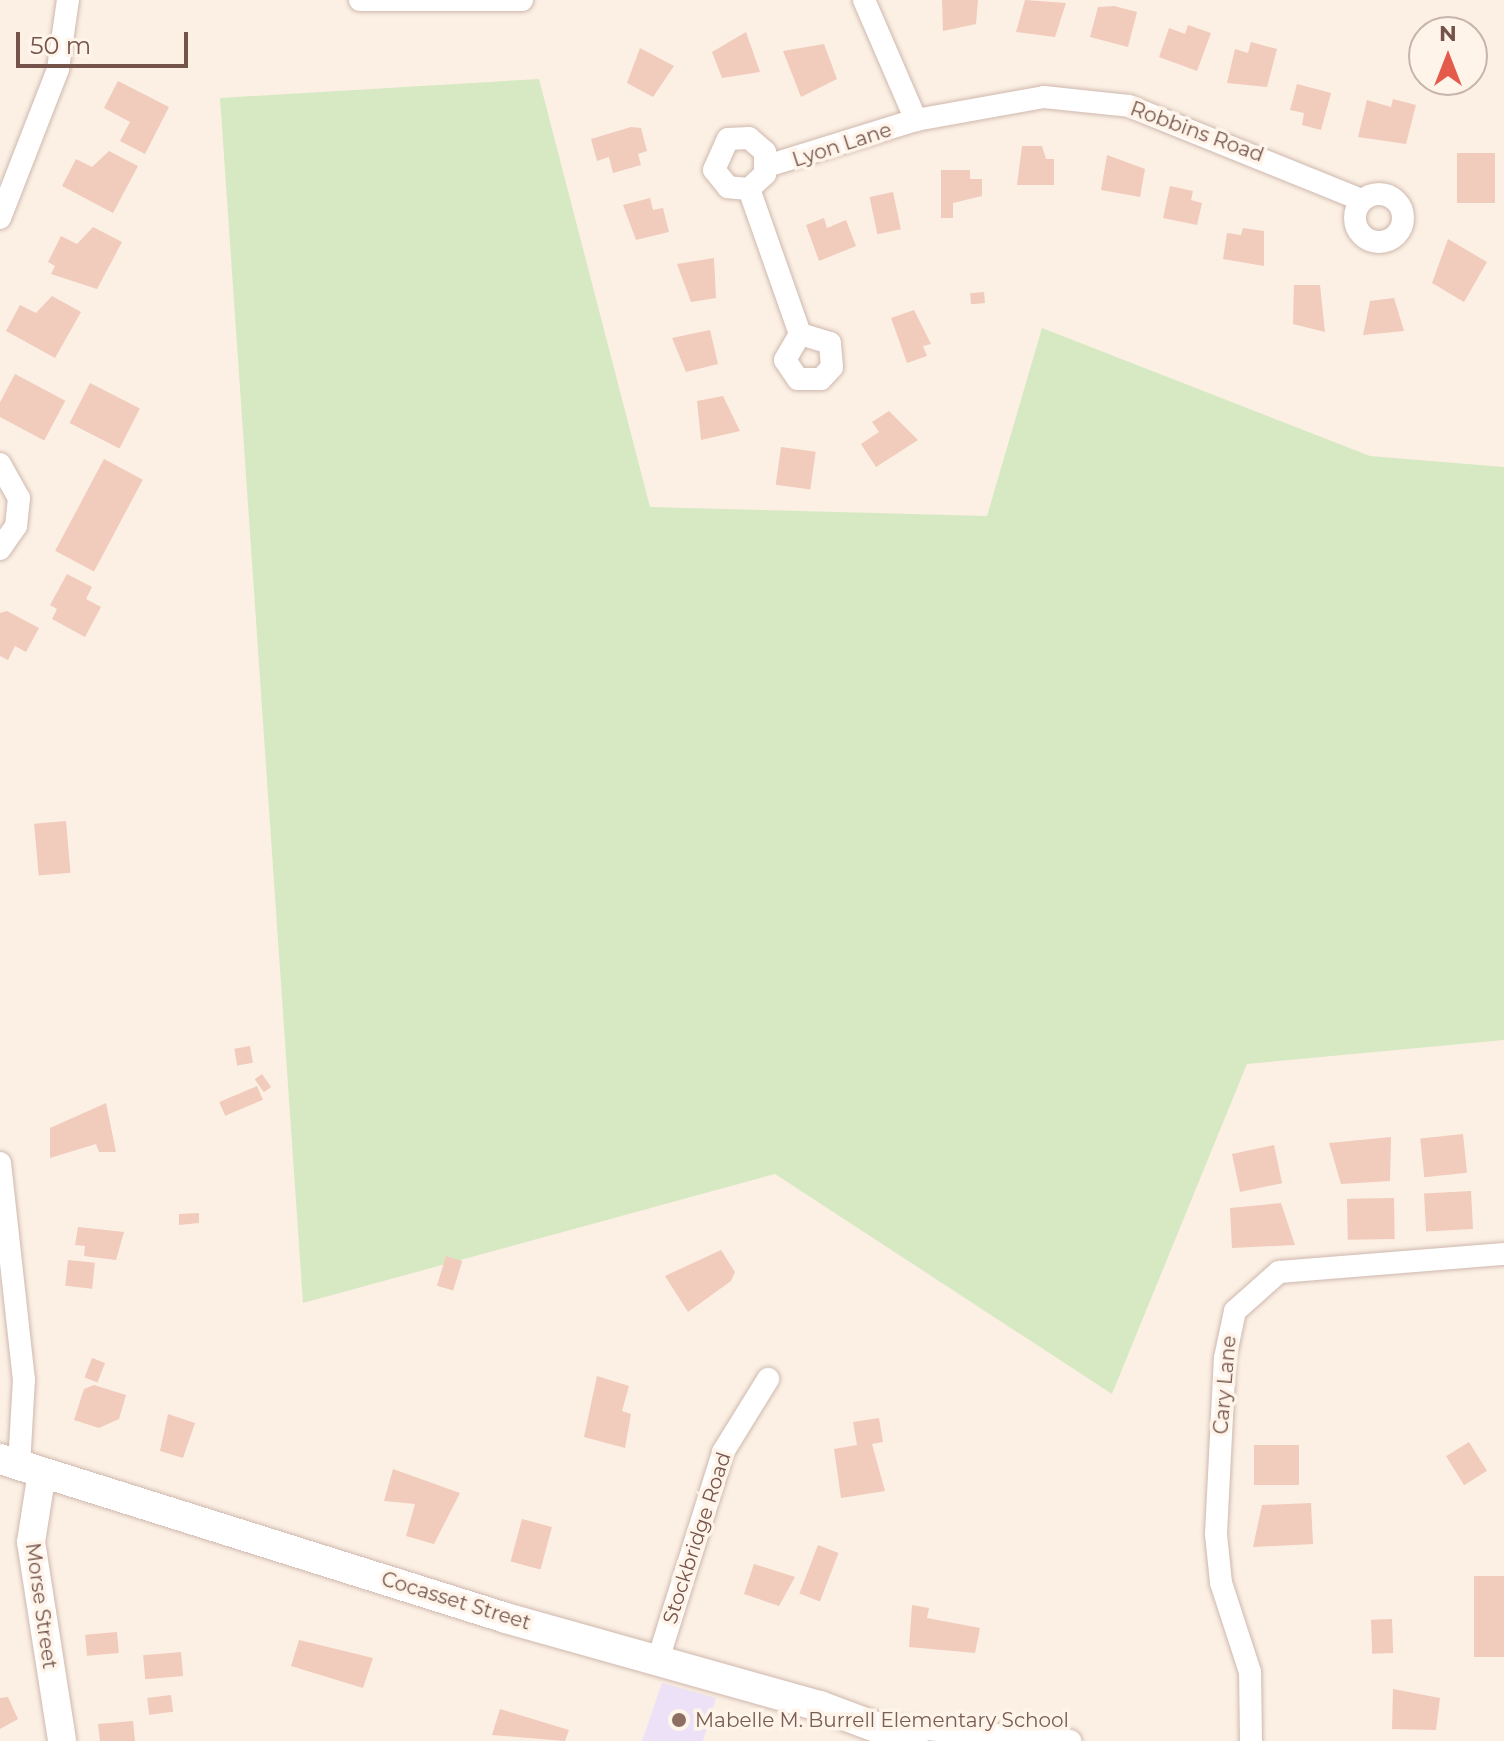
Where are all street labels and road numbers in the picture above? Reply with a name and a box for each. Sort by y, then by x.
street label: Robbins Road [1127,97,1267,167]
street label: Lyon Lane [789,118,895,172]
street label: Cary Lane [1209,1335,1241,1435]
street label: Stockbridge Road [658,1449,736,1627]
street label: Morse Street [20,1541,62,1671]
street label: Cocasset Street [378,1567,534,1635]

